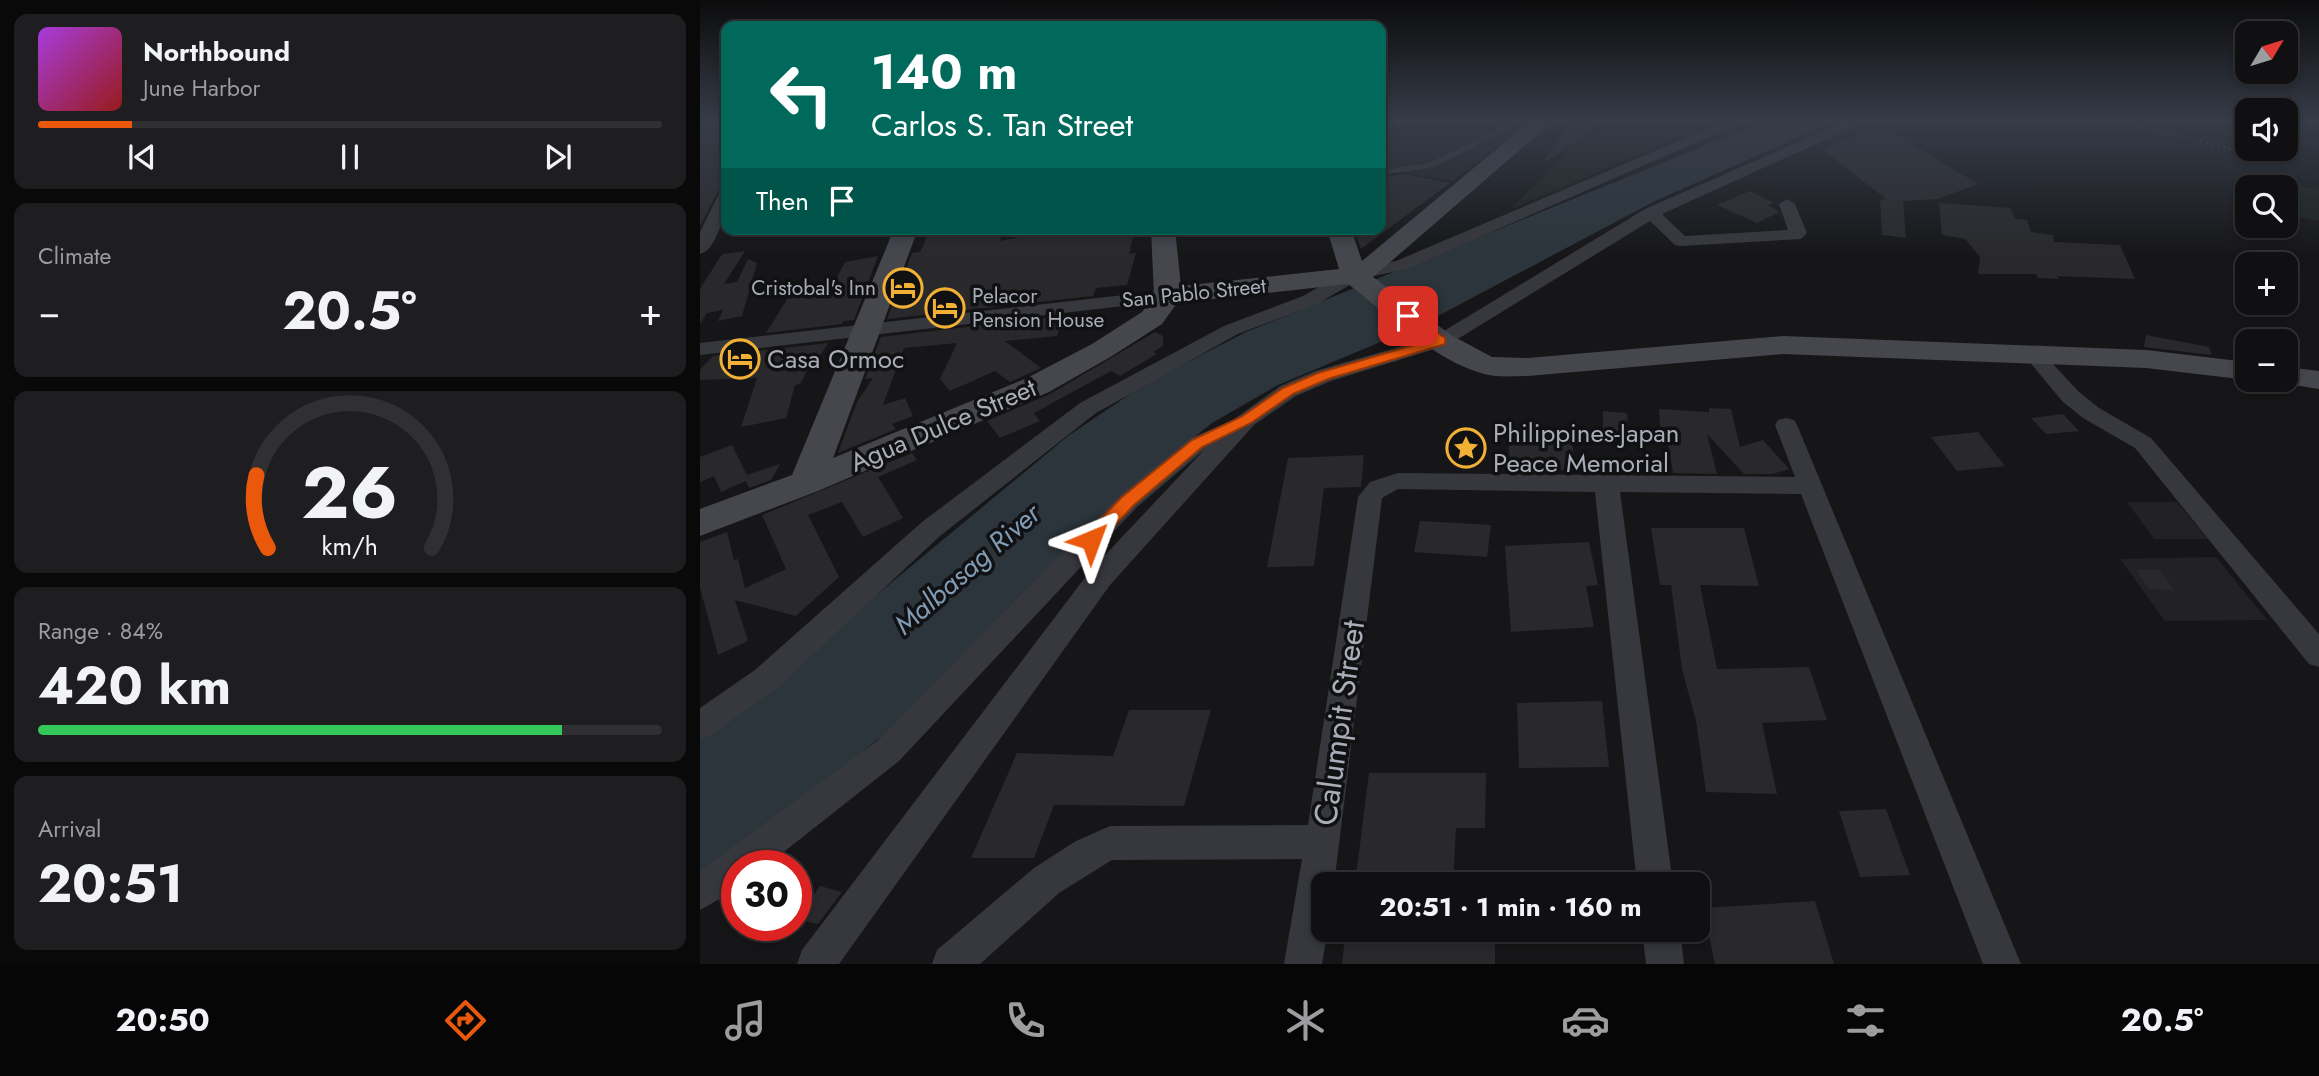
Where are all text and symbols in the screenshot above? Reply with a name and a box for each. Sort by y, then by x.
north arrow [2235,21,2298,84]
map controls [2235,21,2298,392]
text: Northbound [143,33,290,71]
text: 140 m [871,37,1017,107]
icon: left [756,49,847,140]
text: June Harbor [143,71,260,105]
button: sound [2235,98,2298,161]
text: Carlos S. Tan Street [871,102,1133,148]
icon: previous [123,138,161,176]
icon: pause [331,138,369,176]
icon: next [539,138,577,176]
button: search [2235,175,2298,238]
text: Then [756,182,809,220]
icon: arrive [823,182,861,220]
text: Climate [38,239,111,273]
button: + [2235,252,2298,315]
hotel icon: Cristobal's Inn [882,267,924,309]
street label: San Pablo Street [1121,271,1267,315]
text: 20.5° [282,273,417,349]
place label: Cristobal's Inn [751,273,876,303]
place label: Pelacor Pension House [972,281,1104,335]
text: − [38,284,60,339]
text: + [639,284,662,339]
pin [1378,286,1438,346]
hotel icon: Pelacor Pension House [924,287,966,329]
icon: arrive [1389,297,1427,335]
button: − [2235,329,2298,392]
hotel icon: Casa Ormoc [719,338,761,380]
place label: Casa Ormoc [767,340,904,378]
street label: Agua Dulce Street [844,368,1043,481]
place label: Philippines-Japan Peace Memorial [1493,414,1680,482]
place icon: Philippines-Japan Peace Memorial [1445,427,1487,469]
text: 26 [302,440,398,545]
water label: Malbasag River [885,493,1050,644]
position arrow [1054,503,1128,577]
text: km/h [322,528,378,564]
text: Range · 84% [38,614,163,648]
street label: Calumpit Street [1302,617,1376,829]
text: 420 km [38,648,231,724]
text: Arrival [38,812,101,846]
text: 20:51 [38,846,183,922]
speed limit sign: 30 [721,850,812,941]
text: 20:51 · 1 min · 160 m [1379,888,1642,926]
icon: directions [441,996,490,1045]
icon: music [721,996,770,1045]
icon: phone [1001,996,1050,1045]
icon: climate [1281,996,1330,1045]
icon: car [1561,996,1610,1045]
icon: filters [1841,996,1890,1045]
text: 20:50 [116,997,210,1043]
text: 20.5° [2121,997,2203,1043]

